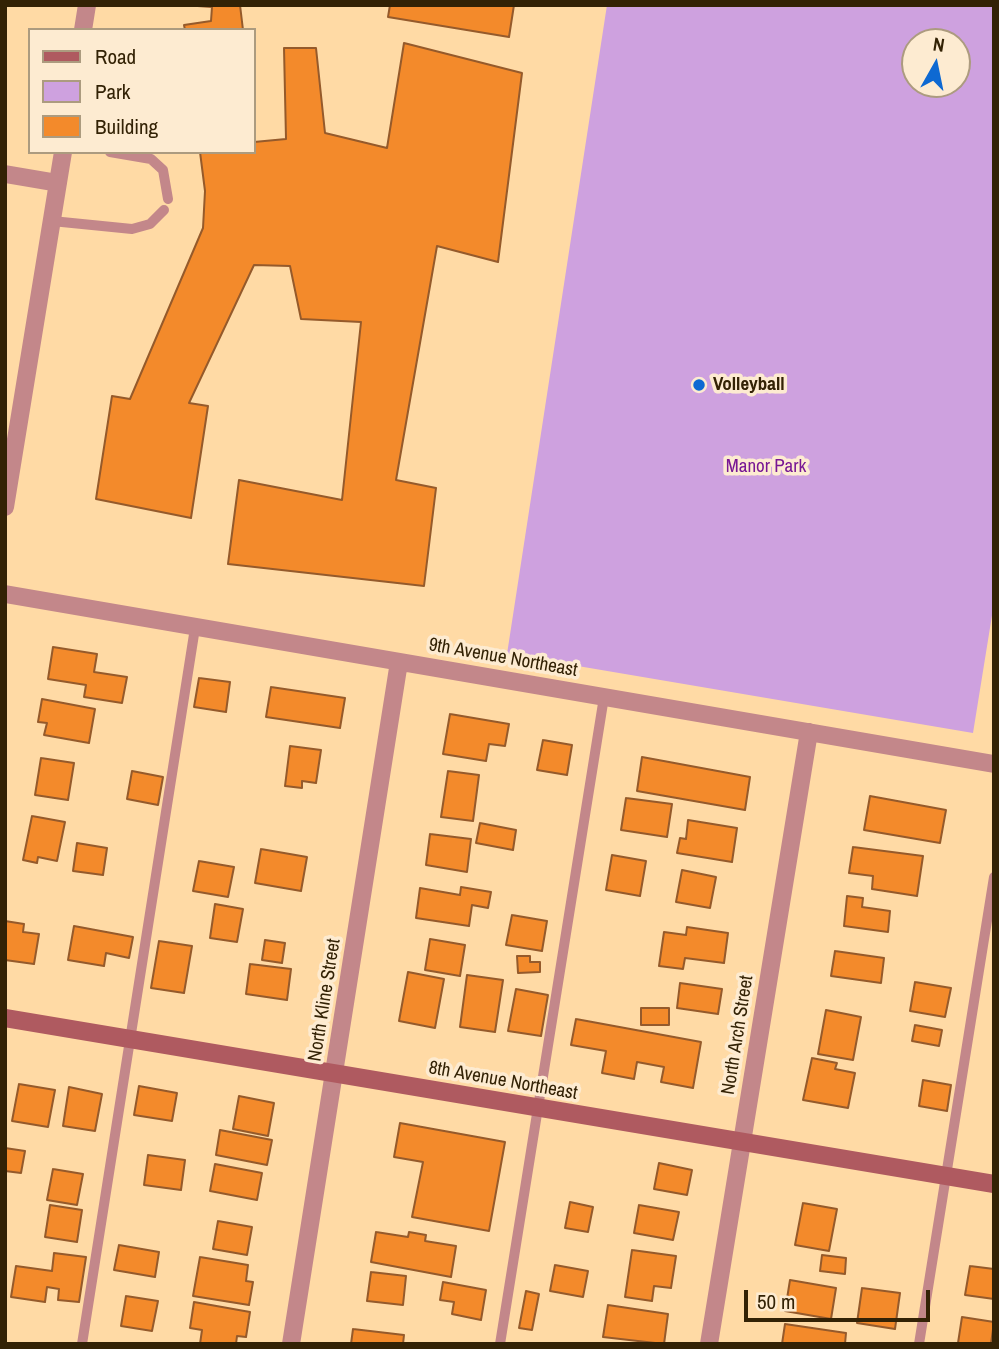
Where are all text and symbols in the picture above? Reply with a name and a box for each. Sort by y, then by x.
legend [28,28,256,154]
north arrow [901,28,971,98]
text: N [931,31,947,58]
text: Road [95,42,136,71]
text: Park [95,77,130,106]
text: Building [95,112,158,141]
place label: Volleyball [713,374,785,396]
marker: Volleyball [691,377,707,393]
park label: Manor Park [726,456,806,478]
street label: 9th Avenue Northeast [427,634,579,682]
street label: North Kline Street [304,937,346,1063]
street label: North Arch Street [717,974,759,1096]
street label: 8th Avenue Northeast [427,1057,579,1105]
scale bar [747,1276,932,1320]
text: 50 m [757,1287,795,1316]

